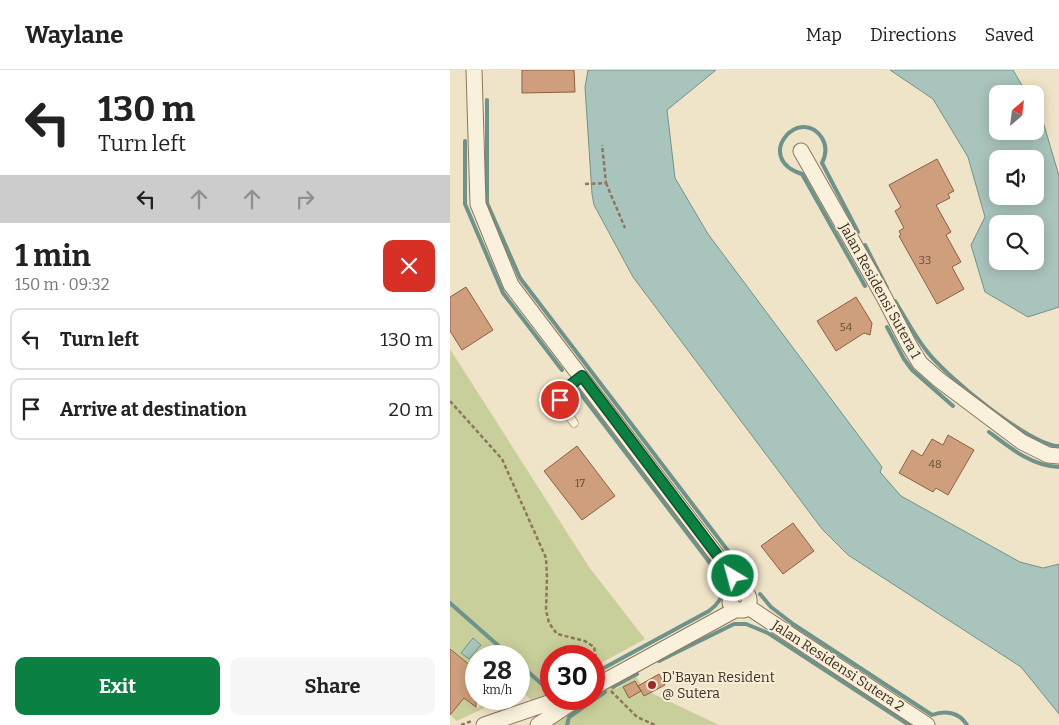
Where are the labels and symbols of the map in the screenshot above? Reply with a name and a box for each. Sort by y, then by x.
north arrow [989,85,1044,140]
street label: Jalan Residensi Sutera 1 [835,219,925,362]
house number: 33 [919,254,931,267]
house number: 54 [840,321,853,334]
pin [539,379,581,421]
house number: 48 [928,458,942,471]
house number: 17 [575,477,585,490]
position arrow [706,549,758,601]
street label: Jalan Residensi Sutera 2 [768,616,907,715]
speed limit sign: 30 [540,645,605,710]
place label: D'Bayan Resident @ Sutera [662,669,775,702]
marker: D'Bayan Resident @ Sutera [646,679,658,691]

